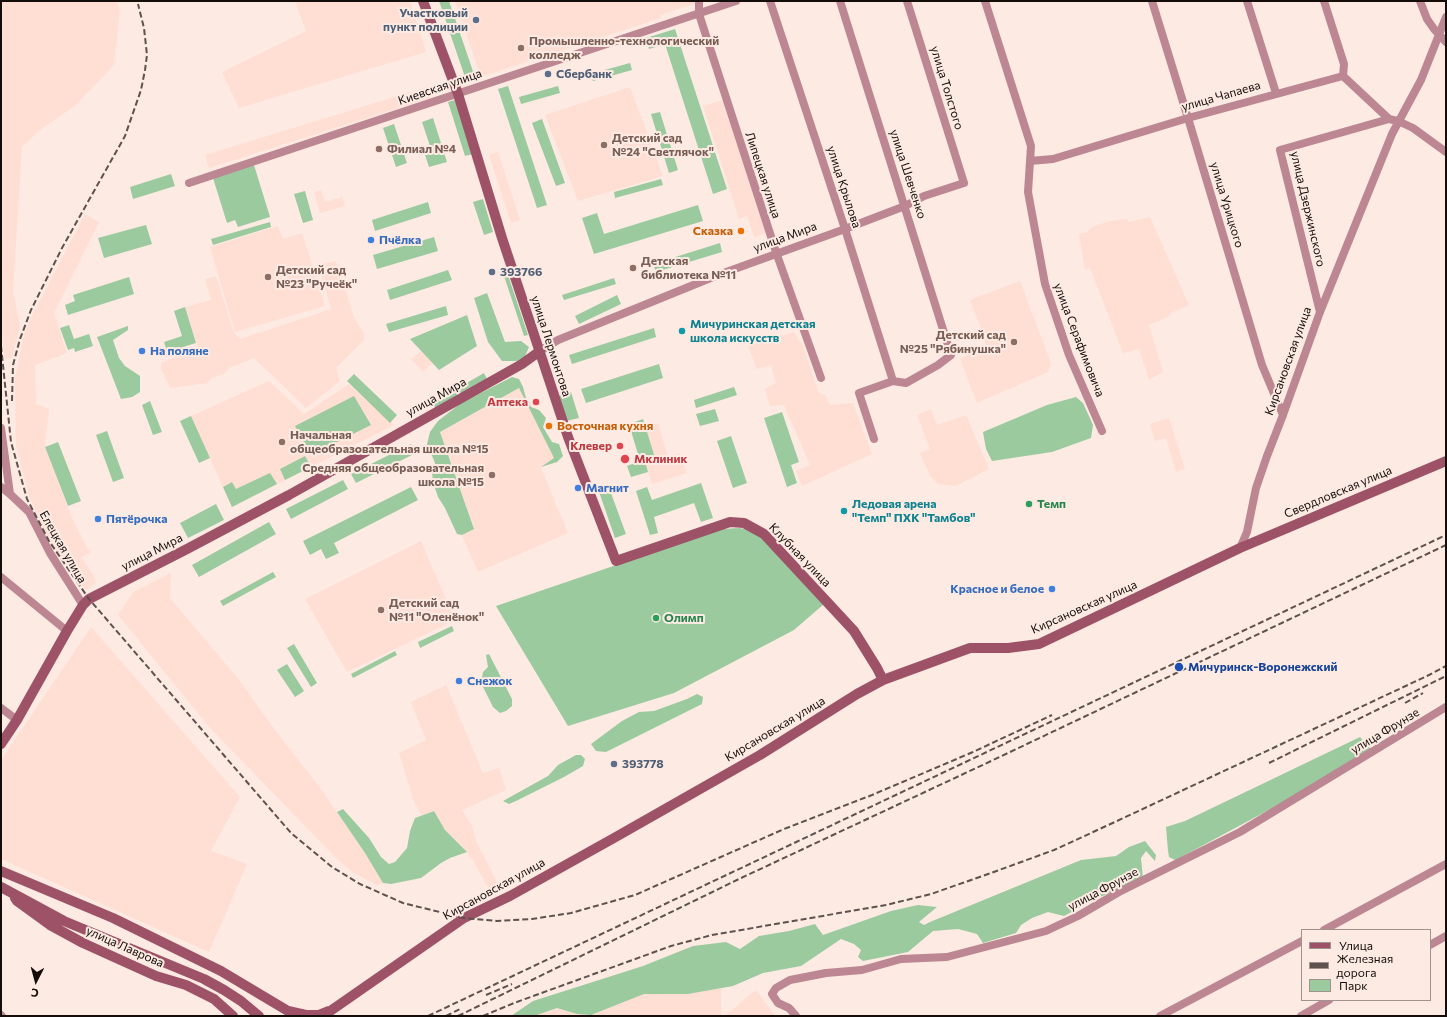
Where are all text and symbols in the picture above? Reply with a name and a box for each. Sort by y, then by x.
place label: Участковый пункт полиции [383,6,468,34]
marker: Участковый пункт полиции [471,15,481,25]
place label: Промышленно-технологический колледж [529,34,719,62]
marker: Промышленно-технологический колледж [516,43,526,53]
street label: улица Толстого [927,44,967,132]
street label: Киевская улица [396,66,484,108]
place label: Сбербанк [556,67,612,81]
marker: Сбербанк [543,69,553,79]
street label: улица Чапаева [1180,78,1262,114]
street label: улица Шевченко [887,127,929,221]
street label: Липецкая улица [742,130,784,220]
place label: Детский сад №24 "Светлячок" [612,131,714,159]
marker: Детский сад №24 "Светлячок" [599,140,609,150]
place label: Филиал №4 [387,142,456,156]
marker: Филиал №4 [374,144,384,154]
street label: улица Крылова [824,144,864,230]
street label: улица Дзержинского [1288,150,1328,268]
street label: улица Урицкого [1207,160,1247,250]
street label: улица Мира [751,219,819,255]
place label: Сказка [693,224,733,238]
marker: Сказка [736,226,746,236]
place label: Пчёлка [379,233,421,247]
marker: Пчёлка [366,235,376,245]
place label: Детская библиотека №11 [641,254,736,282]
place label: Детский сад №23 "Ручеёк" [276,263,357,291]
marker: Детская библиотека №11 [628,263,638,273]
place label: 393766 [500,265,543,279]
marker: 393766 [487,267,497,277]
marker: Детский сад №23 "Ручеёк" [263,272,273,282]
street label: улица Серафимовича [1051,281,1107,399]
street label: улица Лермонтова [528,294,574,398]
street label: Кирсановская улица [1262,305,1314,417]
place label: Мичуринская детская школа искусств [690,317,816,345]
marker: Мичуринская детская школа искусств [677,326,687,336]
place label: Детский сад №25 "Рябинушка" [900,328,1006,356]
marker: Детский сад №25 "Рябинушка" [1009,337,1019,347]
place label: На поляне [150,344,209,358]
marker: На поляне [137,346,147,356]
street label: улица Мира [403,375,469,419]
place label: Аптека [487,395,528,409]
marker: Аптека [531,397,541,407]
place label: Восточная кухня [557,419,653,433]
marker: Восточная кухня [544,421,554,431]
place label: Начальная общеобразовательная школа №15 [290,428,489,456]
marker: Начальная общеобразовательная школа №15 [277,437,287,447]
place label: Клевер [570,439,612,453]
marker: Клевер [615,441,625,451]
place label: Мклиник [634,452,687,466]
marker: Мклиник [619,453,631,465]
place label: Средняя общеобразовательная школа №15 [302,461,484,489]
street label: Свердловская улица [1282,463,1394,521]
marker: Средняя общеобразовательная школа №15 [487,470,497,480]
place label: Магнит [586,481,629,495]
marker: Магнит [573,483,583,493]
place label: Ледовая арена "Темп" ПХК "Тамбов" [852,497,975,525]
place label: Темп [1037,497,1066,511]
marker: Темп [1024,499,1034,509]
marker: Ледовая арена "Темп" ПХК "Тамбов" [839,506,849,516]
street label: Елецкая улица [36,508,90,586]
place label: Пятёрочка [106,512,168,526]
marker: Пятёрочка [93,514,103,524]
street label: Клубная улица [766,520,834,590]
street label: улица Мира [119,530,185,574]
street label: Кирсановская улица [1029,577,1139,637]
place label: Красное и белое [950,582,1044,596]
marker: Красное и белое [1047,584,1057,594]
place label: Детский сад №11 "Оленёнок" [389,596,484,624]
marker: Детский сад №11 "Оленёнок" [376,605,386,615]
place label: Олимп [664,611,704,625]
marker: Олимп [651,613,661,623]
place label: Мичуринск-Воронежский [1188,660,1337,674]
marker: Мичуринск-Воронежский [1173,661,1185,673]
place label: Снежок [467,674,512,688]
marker: Снежок [454,676,464,686]
street label: Кирсановская улица [722,693,828,765]
street label: улица Фрунзе [1348,705,1422,757]
place label: 393778 [622,757,664,771]
marker: 393778 [609,759,619,769]
street label: Кирсановская улица [440,855,548,923]
street label: улица Фрунзе [1065,864,1141,914]
street label: улица Лаврова [84,923,166,971]
legend [1301,929,1431,1001]
text: Улица [1339,938,1373,952]
text: Железная дорога [1337,951,1393,979]
north arrow [16,961,56,1001]
text: Парк [1339,978,1368,992]
text: С [30,987,39,1000]

